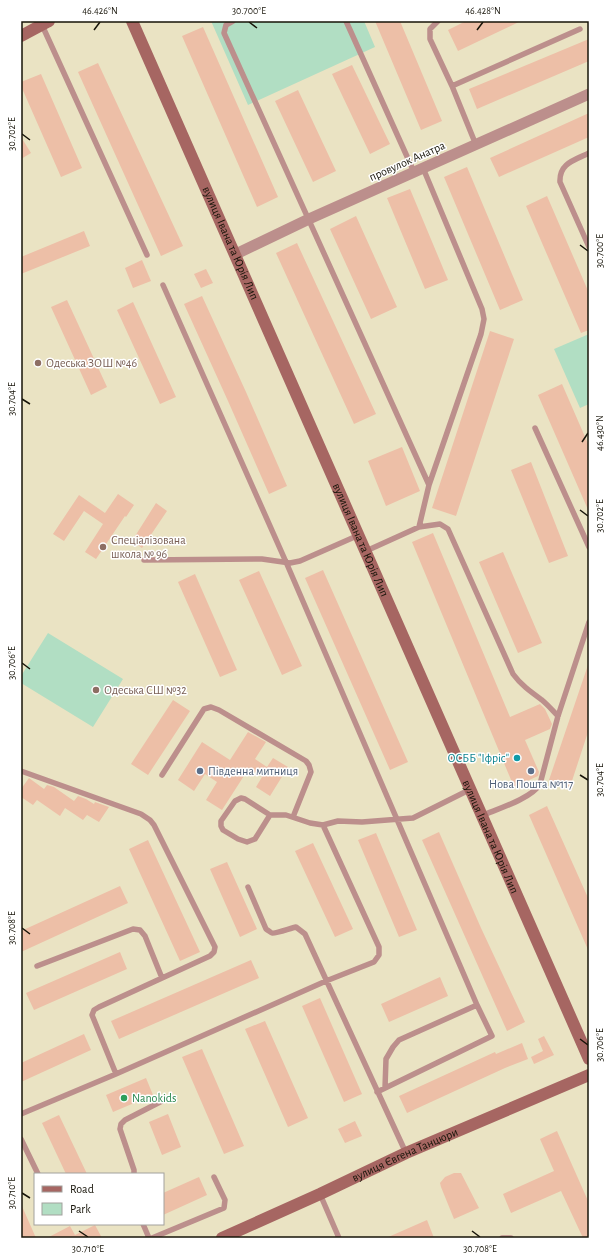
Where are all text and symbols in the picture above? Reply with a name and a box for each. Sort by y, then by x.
text: 46.426°N [82,6,118,16]
text: 30.700°E [232,6,266,16]
text: 46.428°N [465,6,501,16]
text: 30.702°E [7,117,17,151]
street label: провулок Анатра [367,139,448,184]
street label: вулиця Івана та Юрія Лип [200,185,261,302]
text: 30.700°E [595,234,605,268]
place label: Одеська ЗОШ №46 [46,357,138,369]
marker: Одеська ЗОШ №46 [33,358,43,368]
text: 30.704°E [7,382,17,416]
text: 46.430°N [595,415,605,451]
street label: вулиця Івана та Юрія Лип [331,481,391,598]
text: 30.702°E [595,499,605,533]
place label: Спеціалізована школа № 96 [111,534,186,560]
marker: Спеціалізована школа № 96 [98,542,108,552]
text: 30.706°E [7,646,17,680]
place label: Одеська СШ №32 [104,684,187,696]
marker: Одеська СШ №32 [91,685,101,695]
place label: ОСББ "Іфріс" [447,752,509,764]
marker: ОСББ "Іфріс" [512,753,522,763]
text: 30.704°E [595,763,605,797]
place label: Південна митниця [208,765,298,777]
marker: Південна митниця [195,766,205,776]
marker: Нова Пошта №117 [526,766,536,776]
street label: вулиця Івана та Юрія Лип [460,778,521,895]
place label: Нова Пошта №117 [489,778,573,790]
text: 30.708°E [7,911,17,945]
text: 30.706°E [595,1028,605,1062]
place label: Nanokids [132,1092,177,1104]
marker: Nanokids [119,1093,129,1103]
street label: вулиця Євгена Танцюри [350,1126,460,1184]
legend [34,1173,164,1225]
text: 30.710°E [7,1177,17,1209]
text: Road [70,1183,94,1195]
text: Park [70,1203,91,1215]
text: 30.710°E [72,1244,104,1254]
text: 30.708°E [463,1244,497,1254]

